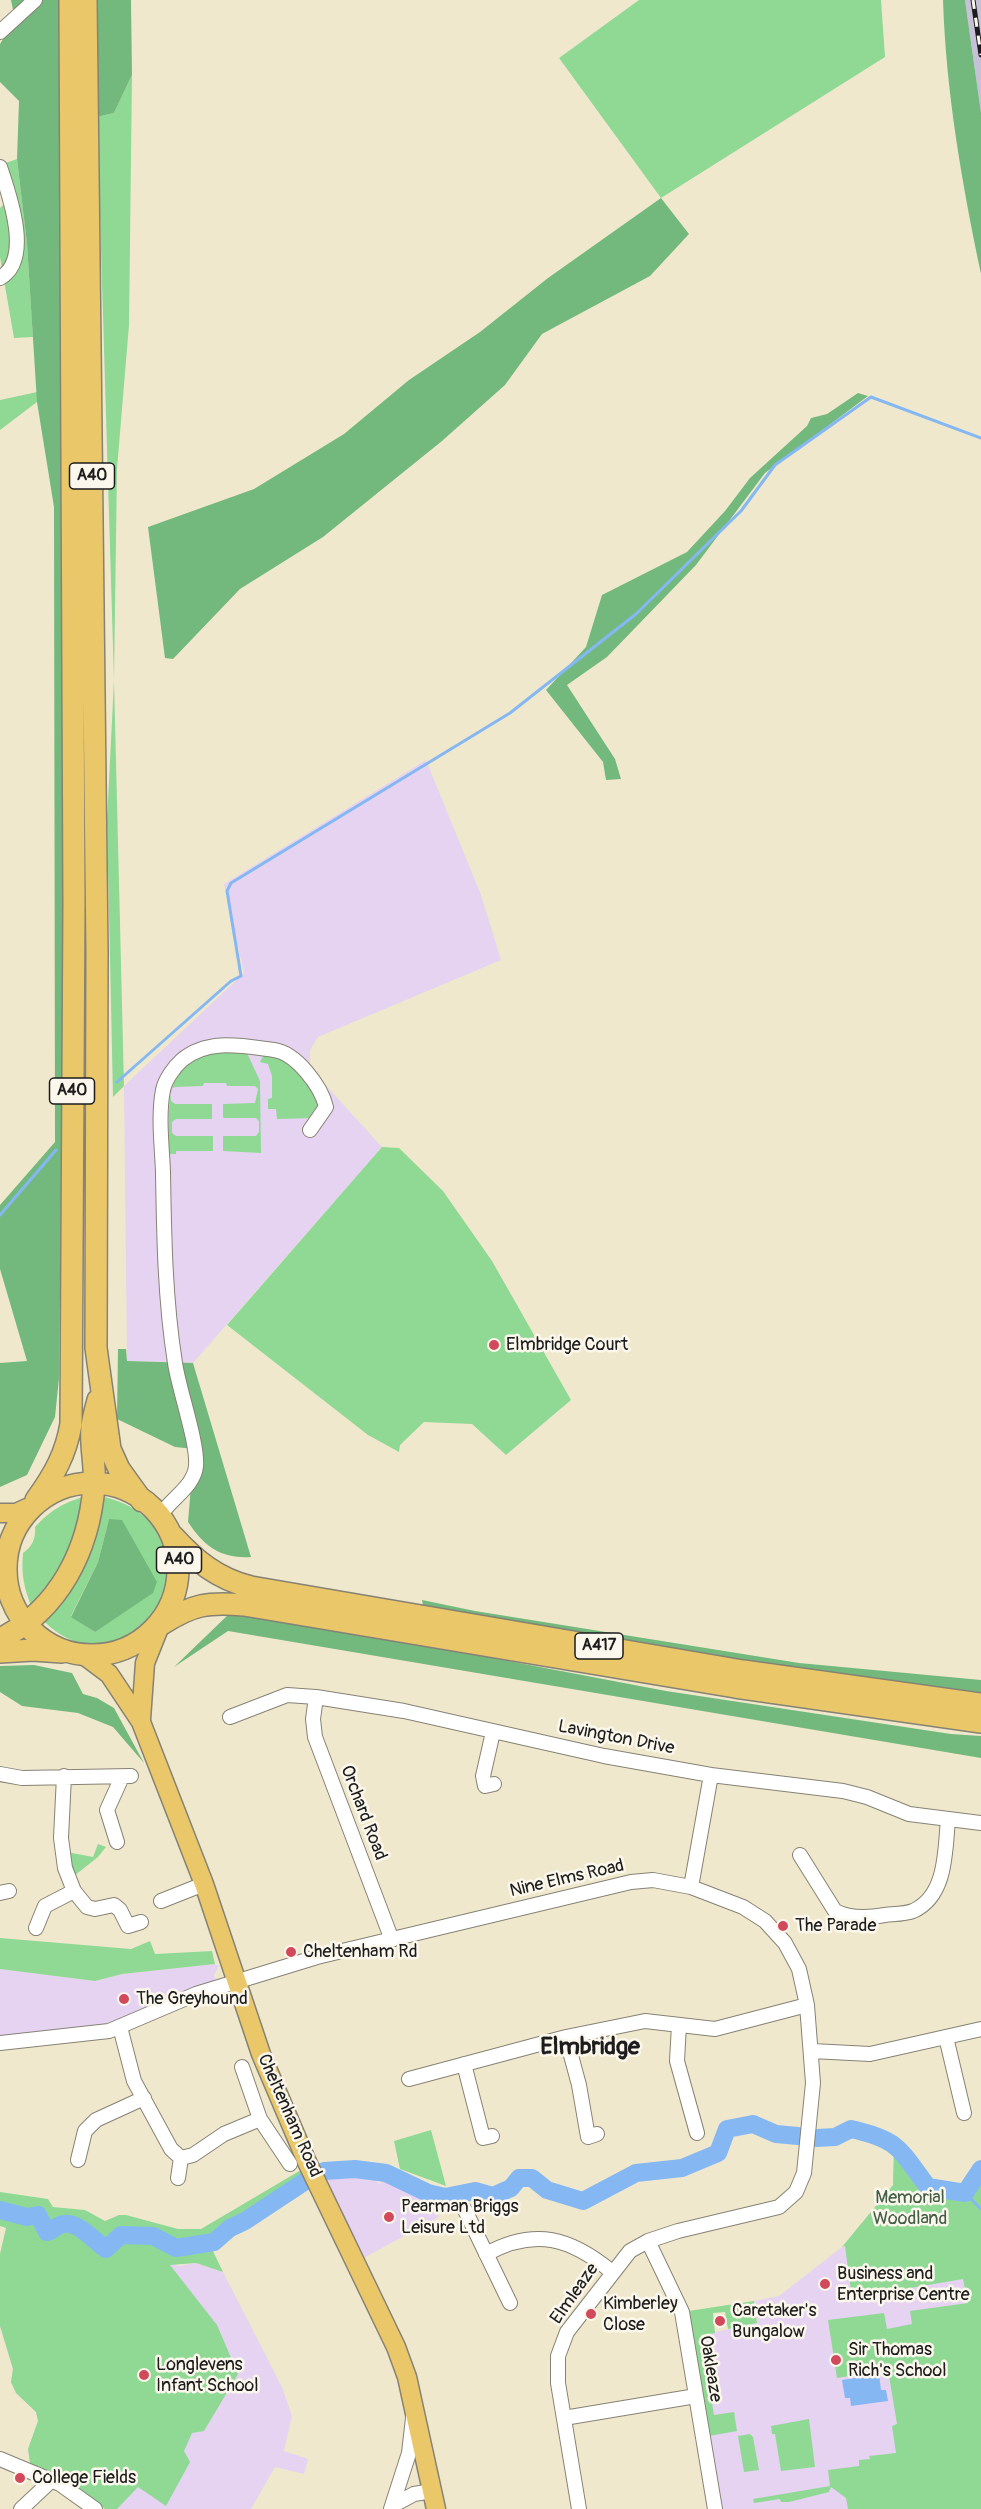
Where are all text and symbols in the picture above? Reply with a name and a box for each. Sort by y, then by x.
road number: A40 [70,463,115,489]
road number: A40 [50,1078,94,1104]
place label: Elmbridge Court [506,1334,628,1356]
marker: Elmbridge Court [487,1338,501,1352]
road number: A40 [156,1547,201,1573]
road number: A417 [575,1633,623,1659]
street label: Lavington Drive [556,1716,676,1760]
street label: Orchard Road [335,1763,391,1863]
street label: Nine Elms Road [508,1855,626,1903]
place label: The Parade [795,1915,876,1937]
marker: The Parade [776,1919,790,1933]
place label: Cheltenham Rd [303,1941,418,1963]
marker: Cheltenham Rd [284,1945,298,1959]
place label: The Greyhound [136,1988,248,2010]
marker: The Greyhound [117,1992,131,2006]
district label: Elmbridge [540,2034,640,2062]
street label: Cheltenham Road [252,2051,326,2181]
park label: Memorial Woodland [873,2187,947,2230]
place label: Pearman Briggs Leisure Ltd [401,2196,518,2238]
marker: Pearman Briggs Leisure Ltd [382,2210,396,2224]
street label: Elmleaze [546,2259,604,2329]
place label: Business and Enterprise Centre [837,2263,970,2306]
marker: Business and Enterprise Centre [818,2277,832,2291]
place label: Kimberley Close [603,2293,678,2336]
place label: Caretaker's Bungalow [732,2300,816,2342]
marker: Kimberley Close [584,2307,598,2321]
marker: Caretaker's Bungalow [713,2314,727,2328]
street label: Oakleaze [694,2334,726,2404]
place label: Sir Thomas Rich's School [848,2339,946,2382]
marker: Sir Thomas Rich's School [829,2353,843,2367]
place label: Longlevens Infant School [156,2354,259,2396]
marker: Longlevens Infant School [137,2368,151,2382]
place label: College Fields [32,2467,136,2489]
marker: College Fields [13,2471,27,2485]

